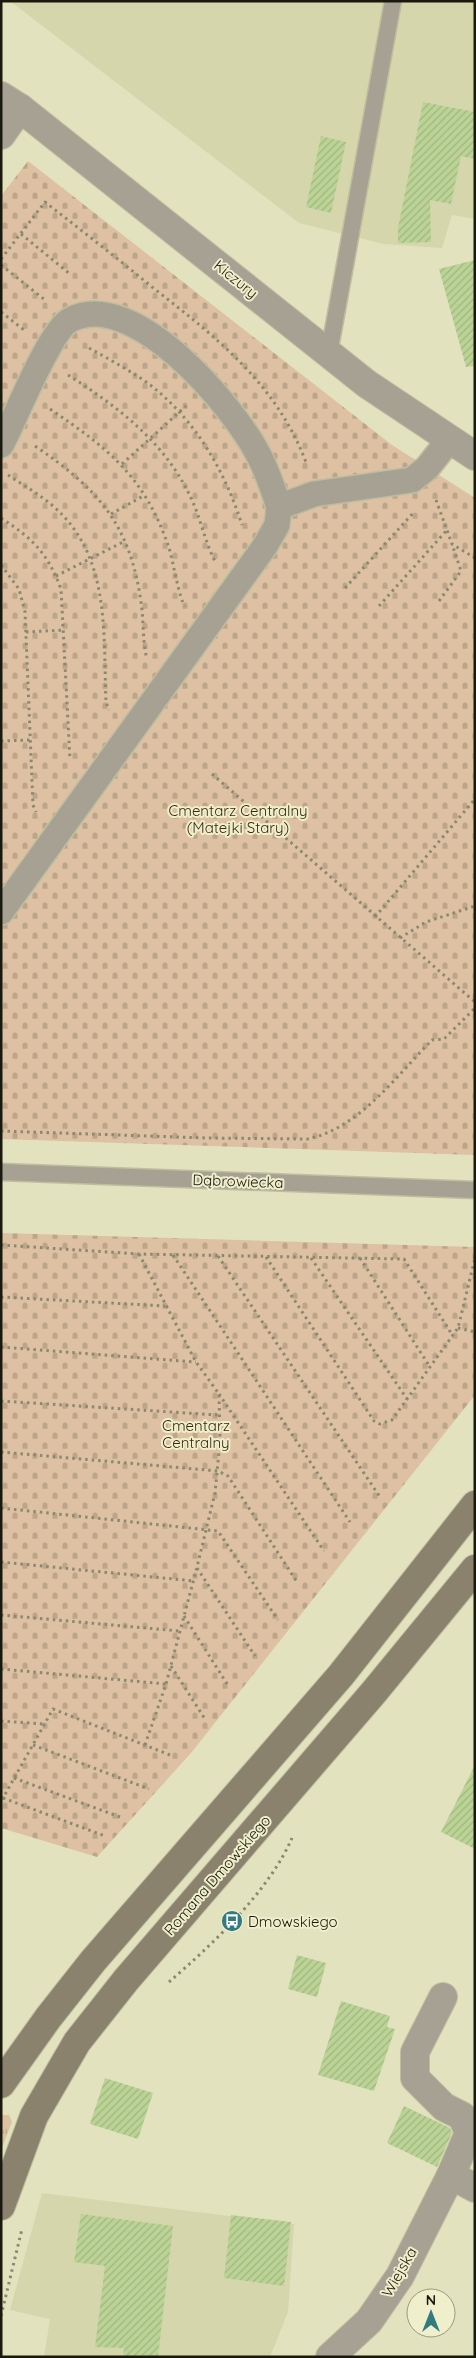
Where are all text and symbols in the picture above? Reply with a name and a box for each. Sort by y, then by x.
street label: Kiczury [210,256,262,302]
park label: Cmentarz Centralny (Matejki Stary) [168,801,308,837]
street label: Dąbrowiecka [192,1170,284,1192]
park label: Cmentarz Centralny [162,1416,230,1452]
street label: Romana Dmowskiego [160,1811,274,1939]
bus stop icon: Dmowskiego [220,1909,244,1933]
place label: Dmowskiego [248,1912,338,1931]
street label: Wiejska [377,2244,421,2300]
north arrow [406,2288,456,2338]
text: N [426,2291,436,2309]

